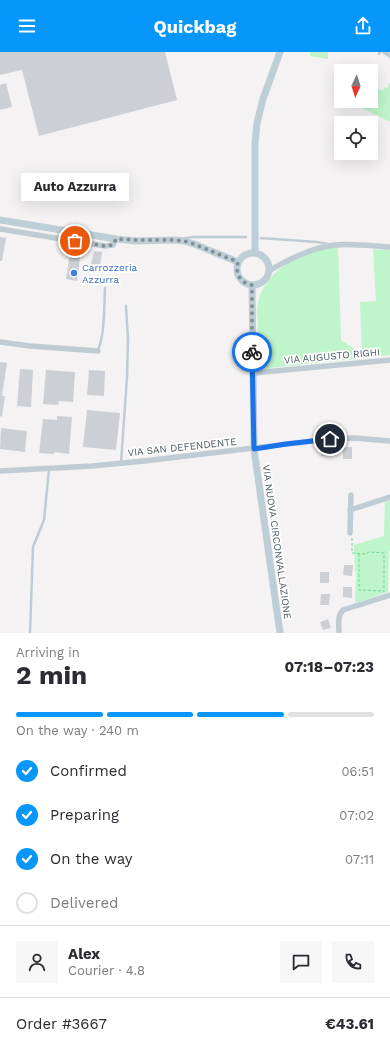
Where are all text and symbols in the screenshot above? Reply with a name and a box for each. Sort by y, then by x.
icon: menu [16,15,38,37]
icon: share [352,15,374,37]
text: Quickbag [154,16,236,37]
north arrow [334,64,378,108]
map controls [334,64,378,160]
button: locate [334,116,378,160]
callout: Auto Azzurra [21,173,129,201]
text: Auto Azzurra [34,179,116,194]
pin [58,224,92,258]
icon: bag [64,230,86,252]
place label: Carrozzeria Azzurra [82,262,138,285]
marker: Carrozzeria Azzurra [69,268,79,278]
courier [232,332,272,372]
icon: bike [241,341,263,363]
street label: VIA AUGUSTO RIGHI [284,346,380,366]
pin [313,422,347,456]
icon: home [319,428,341,450]
street label: VIA SAN DEFENDENTE [127,436,237,458]
street label: VIA NUOVA CIRCONVALLAZIONE [261,464,293,620]
text: Arriving in [16,645,80,660]
text: 07:18–07:23 [285,658,374,676]
text: 2 min [16,660,87,690]
text: On the way · 240 m [16,723,139,738]
icon: check [16,760,38,782]
text: Confirmed [50,762,127,780]
text: 06:51 [342,764,374,779]
icon: check [16,804,38,826]
text: Preparing [50,806,119,824]
text: 07:02 [339,808,374,823]
icon: check [16,848,38,870]
text: On the way [50,850,132,868]
text: 07:11 [345,852,374,867]
text: Delivered [50,894,118,912]
button: person [16,941,58,983]
button: chat [280,941,322,983]
button: phone [332,941,374,983]
text: Alex [68,945,100,963]
text: Courier · 4.8 [68,963,145,978]
text: Order #3667 [16,1015,107,1033]
text: €43.61 [325,1015,374,1033]

